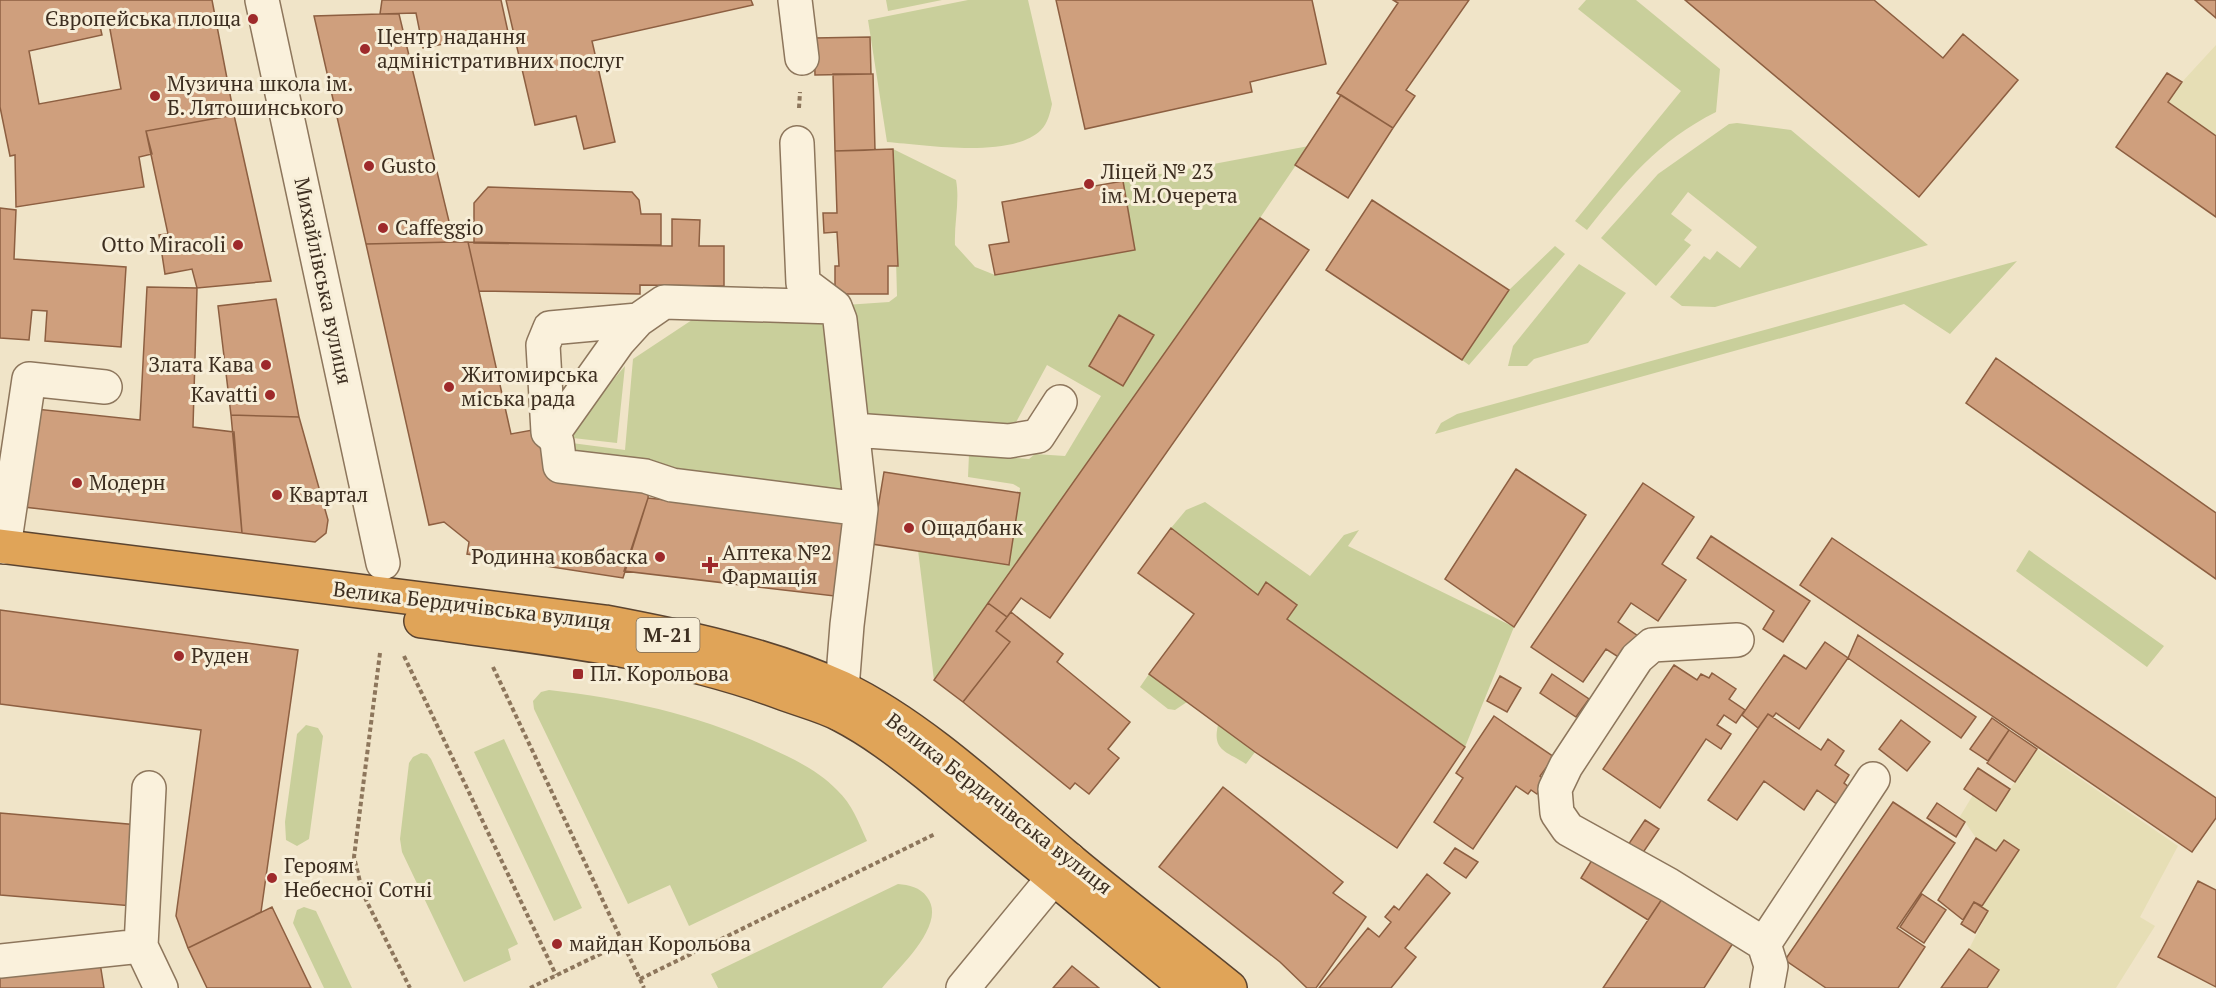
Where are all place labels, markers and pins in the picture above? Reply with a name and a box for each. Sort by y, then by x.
place label: Європейська площа [45,4,241,32]
marker: Європейська площа [246,12,260,26]
place label: Центр надання адміністративних послуг [377,22,624,74]
marker: Центр надання адміністративних послуг [358,42,372,56]
place label: Музична школа ім. Б. Лятошинського [167,69,353,121]
marker: Музична школа ім. Б. Лятошинського [148,89,162,103]
place label: Gusto [381,151,436,179]
place label: Ліцей № 23 ім. М.Очерета [1100,157,1238,209]
marker: Gusto [362,159,376,173]
marker: Ліцей № 23 ім. М.Очерета [1082,177,1096,191]
place label: Caffeggio [395,213,484,241]
marker: Caffeggio [376,221,390,235]
place label: Otto Miracoli [101,230,226,258]
marker: Otto Miracoli [231,238,245,252]
place label: Злата Кава [148,350,254,378]
marker: Злата Кава [259,358,273,372]
place label: Житомирська міська рада [461,360,599,412]
place label: Kavatti [191,380,258,408]
marker: Житомирська міська рада [442,380,456,394]
marker: Kavatti [263,388,277,402]
place label: Модерн [89,468,166,496]
marker: Модерн [70,476,84,490]
place label: Квартал [289,480,368,508]
marker: Квартал [270,488,284,502]
place label: Ощадбанк [921,513,1024,541]
marker: Ощадбанк [902,521,916,535]
place label: Аптека №2 Фармація [722,538,832,590]
place label: Родинна ковбаска [471,542,648,570]
marker: Родинна ковбаска [653,550,667,564]
marker: Аптека №2 Фармація [703,558,717,572]
place label: Руден [191,641,249,669]
marker: Руден [172,649,186,663]
place label: Пл. Корольова [590,659,730,687]
marker: Пл. Корольова [571,667,585,681]
place label: Героям Небесної Сотні [284,851,432,903]
marker: Героям Небесної Сотні [265,871,279,885]
place label: майдан Корольова [569,929,751,957]
marker: майдан Корольова [550,937,564,951]

